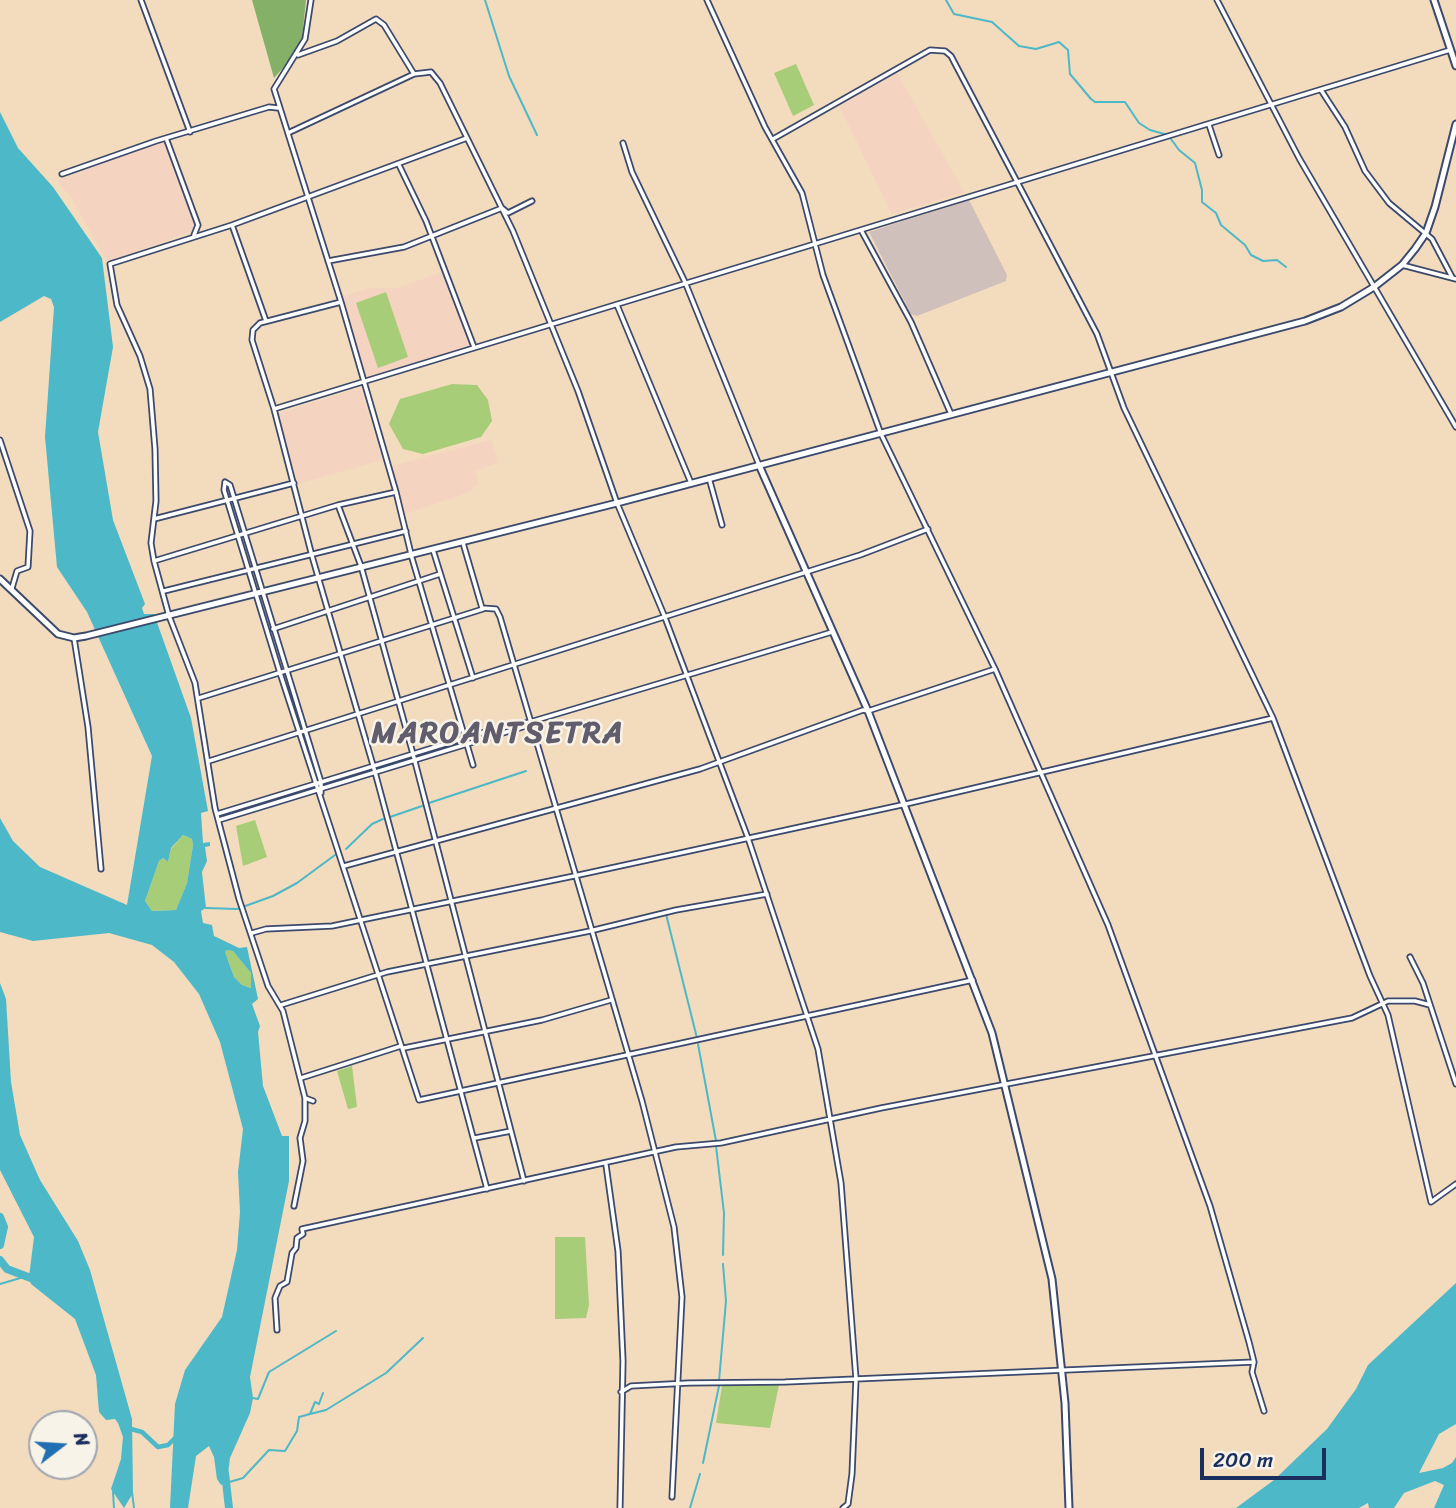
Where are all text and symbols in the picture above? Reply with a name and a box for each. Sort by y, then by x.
district label: MAROANTSETRA [374,716,622,752]
north arrow [28,1410,98,1480]
text: N [64,1428,99,1450]
scale bar [1204,1434,1330,1478]
text: 200 m [1213,1441,1273,1479]

